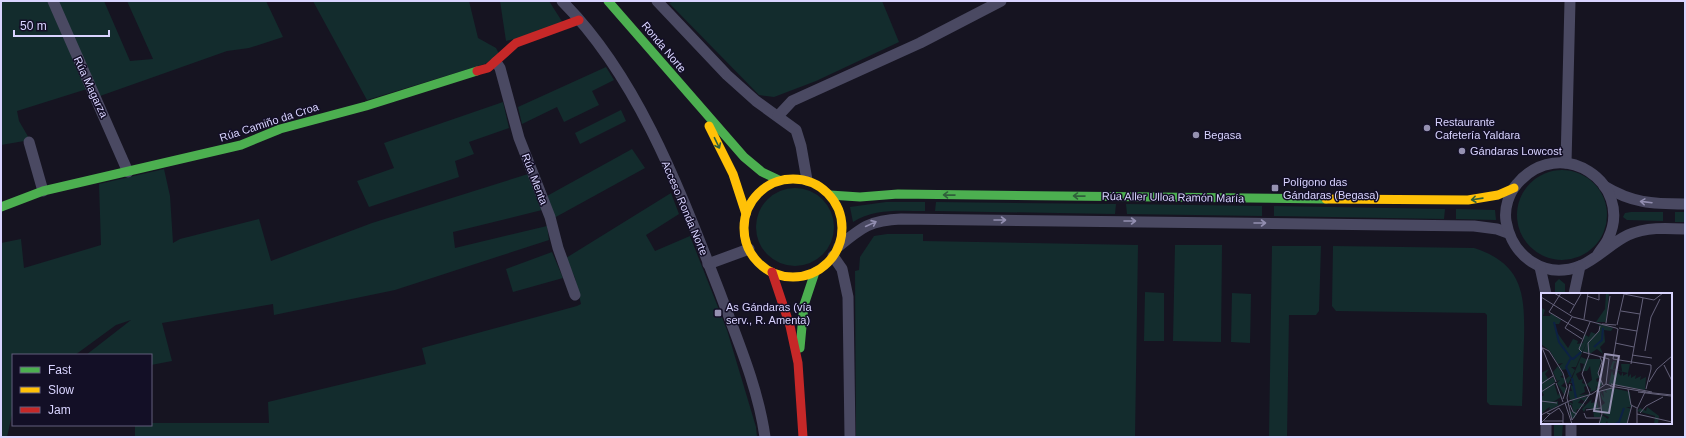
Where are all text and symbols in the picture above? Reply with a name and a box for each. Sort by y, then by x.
scale bar [14,12,109,38]
text: 50 m [20,19,47,33]
street label: Ronda Norte [639,19,689,75]
street label: Rúa Magarza [72,55,111,120]
street label: Rúa Camiño da Croa [218,100,321,144]
place label: Restaurante Cafetería Yaldara [1435,116,1521,141]
marker: Restaurante Cafetería Yaldara [1422,123,1432,133]
place label: Begasa [1204,129,1242,141]
marker: Begasa [1191,130,1201,140]
one-way arrow [714,137,722,149]
place label: Gándaras Lowcost [1470,145,1562,157]
marker: Gándaras Lowcost [1457,146,1467,156]
street label: Rúa Menta [520,152,551,207]
street label: Acceso Ronda Norte [660,159,710,257]
place label: Polígono das Gándaras (Begasa) [1283,176,1379,201]
marker: Polígono das Gándaras (Begasa) [1270,183,1280,193]
street label: Rúa Aller Ulloa Ramón María [1102,190,1245,204]
one-way arrow [943,191,956,199]
one-way arrow [1073,192,1086,200]
one-way arrow [1471,195,1484,203]
one-way arrow [1640,198,1653,206]
one-way arrow [993,216,1006,224]
one-way arrow [1123,217,1136,225]
one-way arrow [1253,219,1266,227]
one-way arrow [864,220,876,227]
inset map [1541,293,1672,424]
place label: As Gándaras (vía serv., R. Amenta) [726,301,812,326]
marker: As Gándaras (vía serv., R. Amenta) [713,308,723,318]
legend [12,354,152,426]
text: Fast [48,363,72,377]
text: Slow [48,383,74,397]
text: Jam [48,403,71,417]

